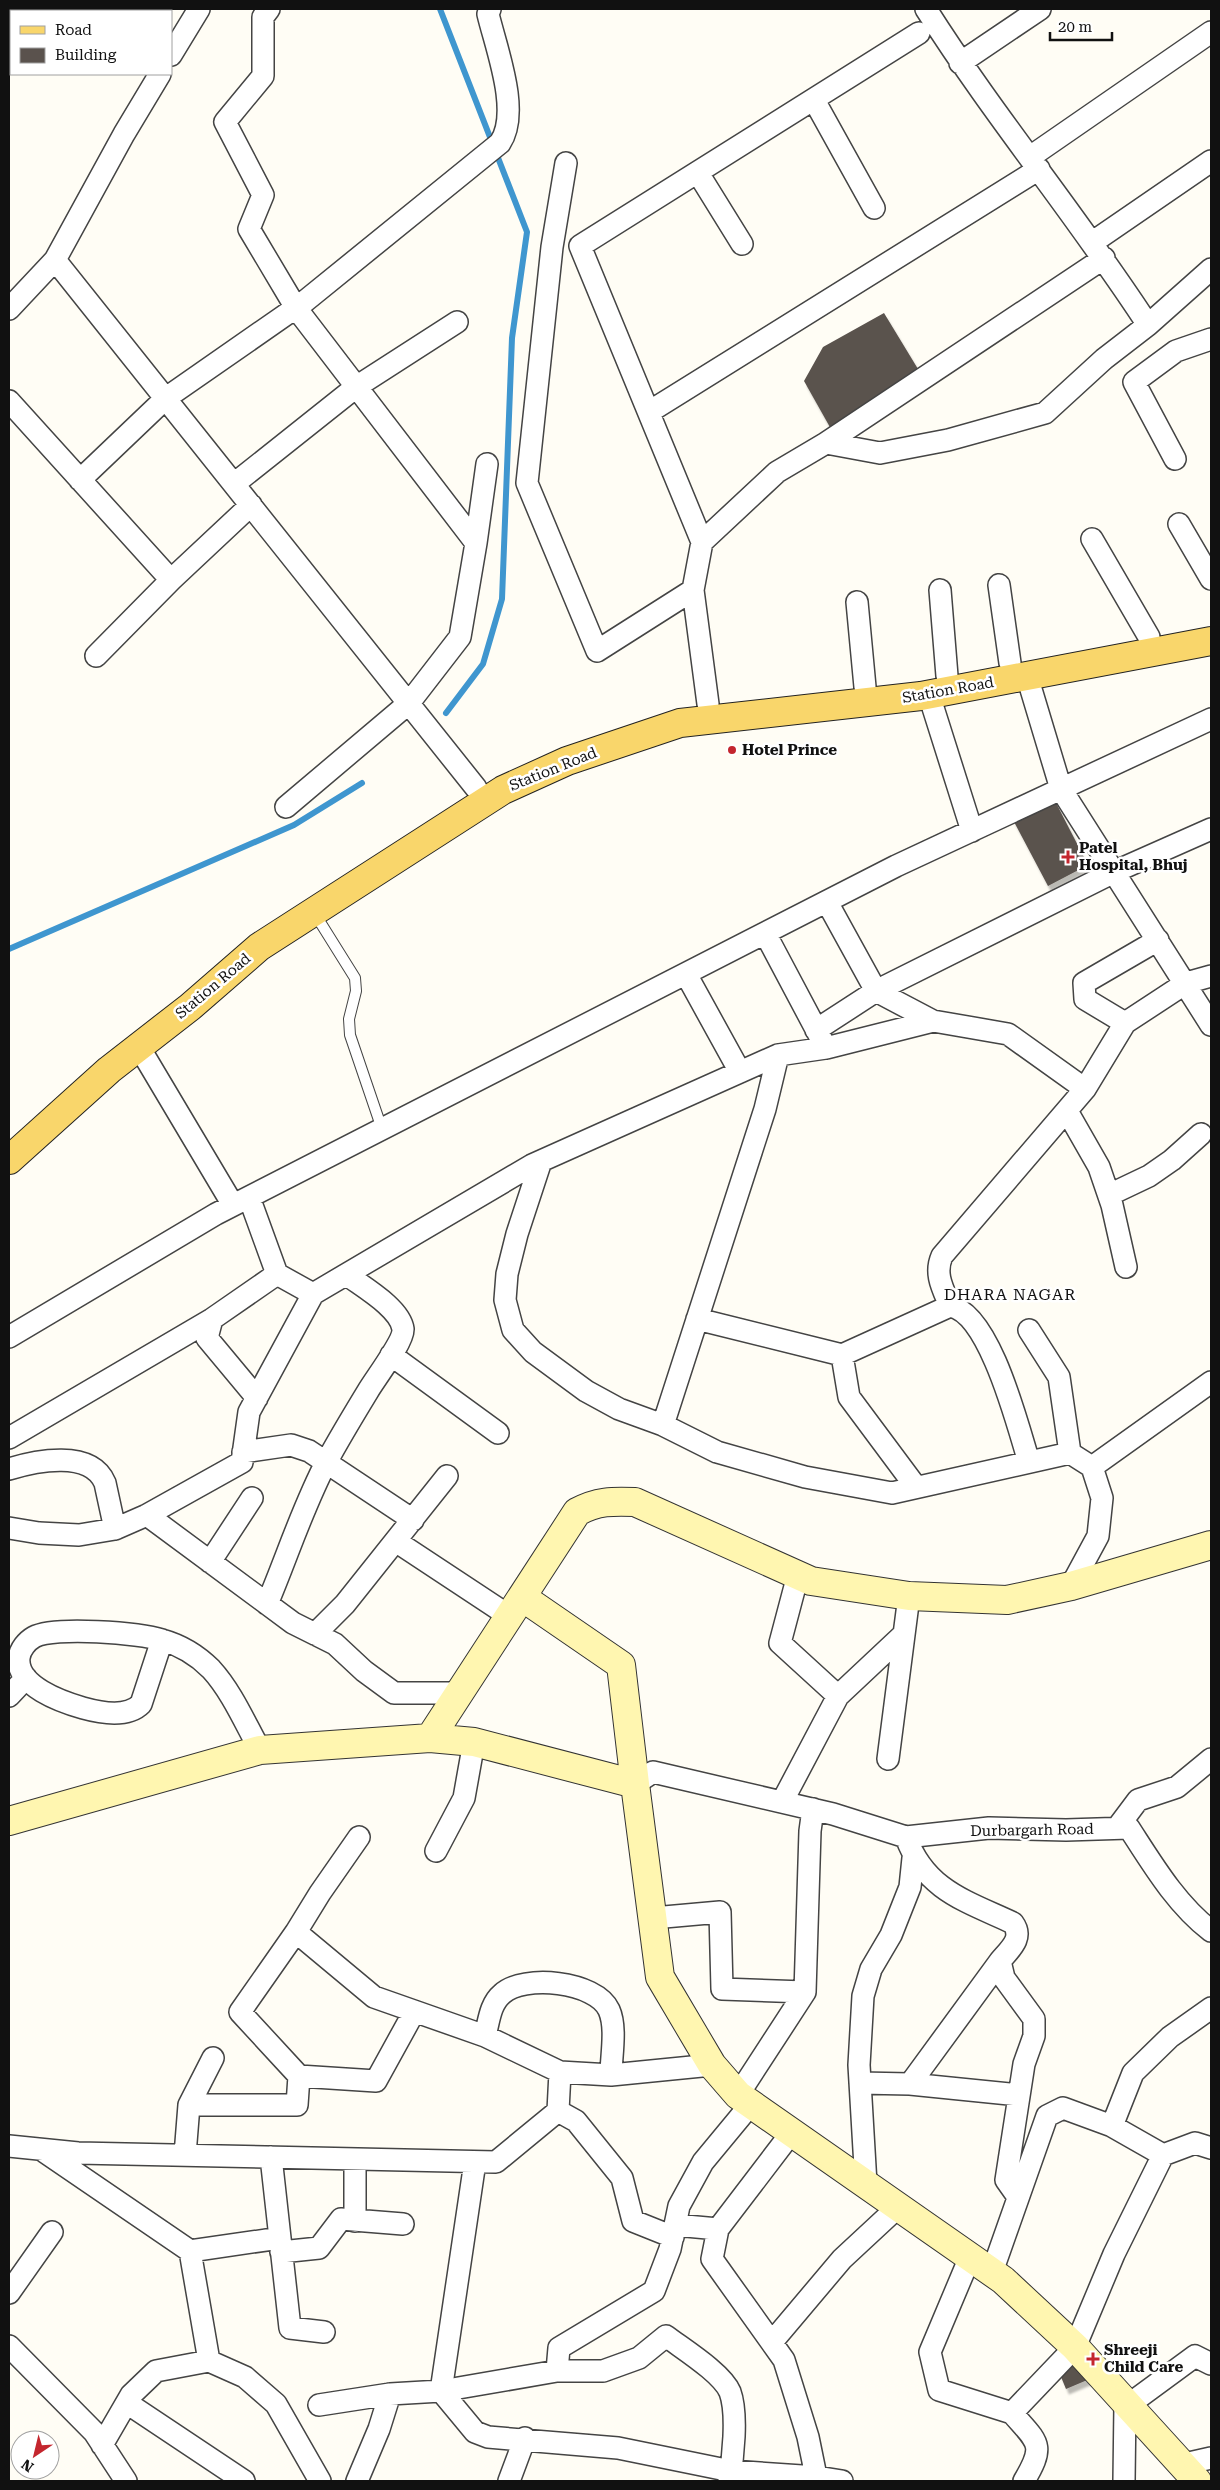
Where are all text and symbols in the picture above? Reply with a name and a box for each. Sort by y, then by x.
legend [10,10,172,75]
scale bar [1050,10,1112,42]
text: 20 m [1058,18,1093,36]
text: Road [55,21,92,39]
text: Building [55,46,117,64]
street label: Station Road [901,673,996,707]
place label: Hotel Prince [742,741,837,759]
street label: Station Road [507,743,600,795]
marker: Hotel Prince [726,744,738,756]
place label: Patel Hospital, Bhuj [1079,839,1187,874]
marker: Patel Hospital, Bhuj [1061,850,1075,864]
street label: Station Road [172,949,255,1023]
district label: DHARA NAGAR [944,1285,1076,1304]
street label: Durbargarh Road [970,1820,1094,1840]
place label: Shreeji Child Care [1104,2341,1183,2376]
marker: Shreeji Child Care [1086,2352,1100,2366]
north arrow [10,2430,60,2480]
text: N [18,2456,37,2475]

